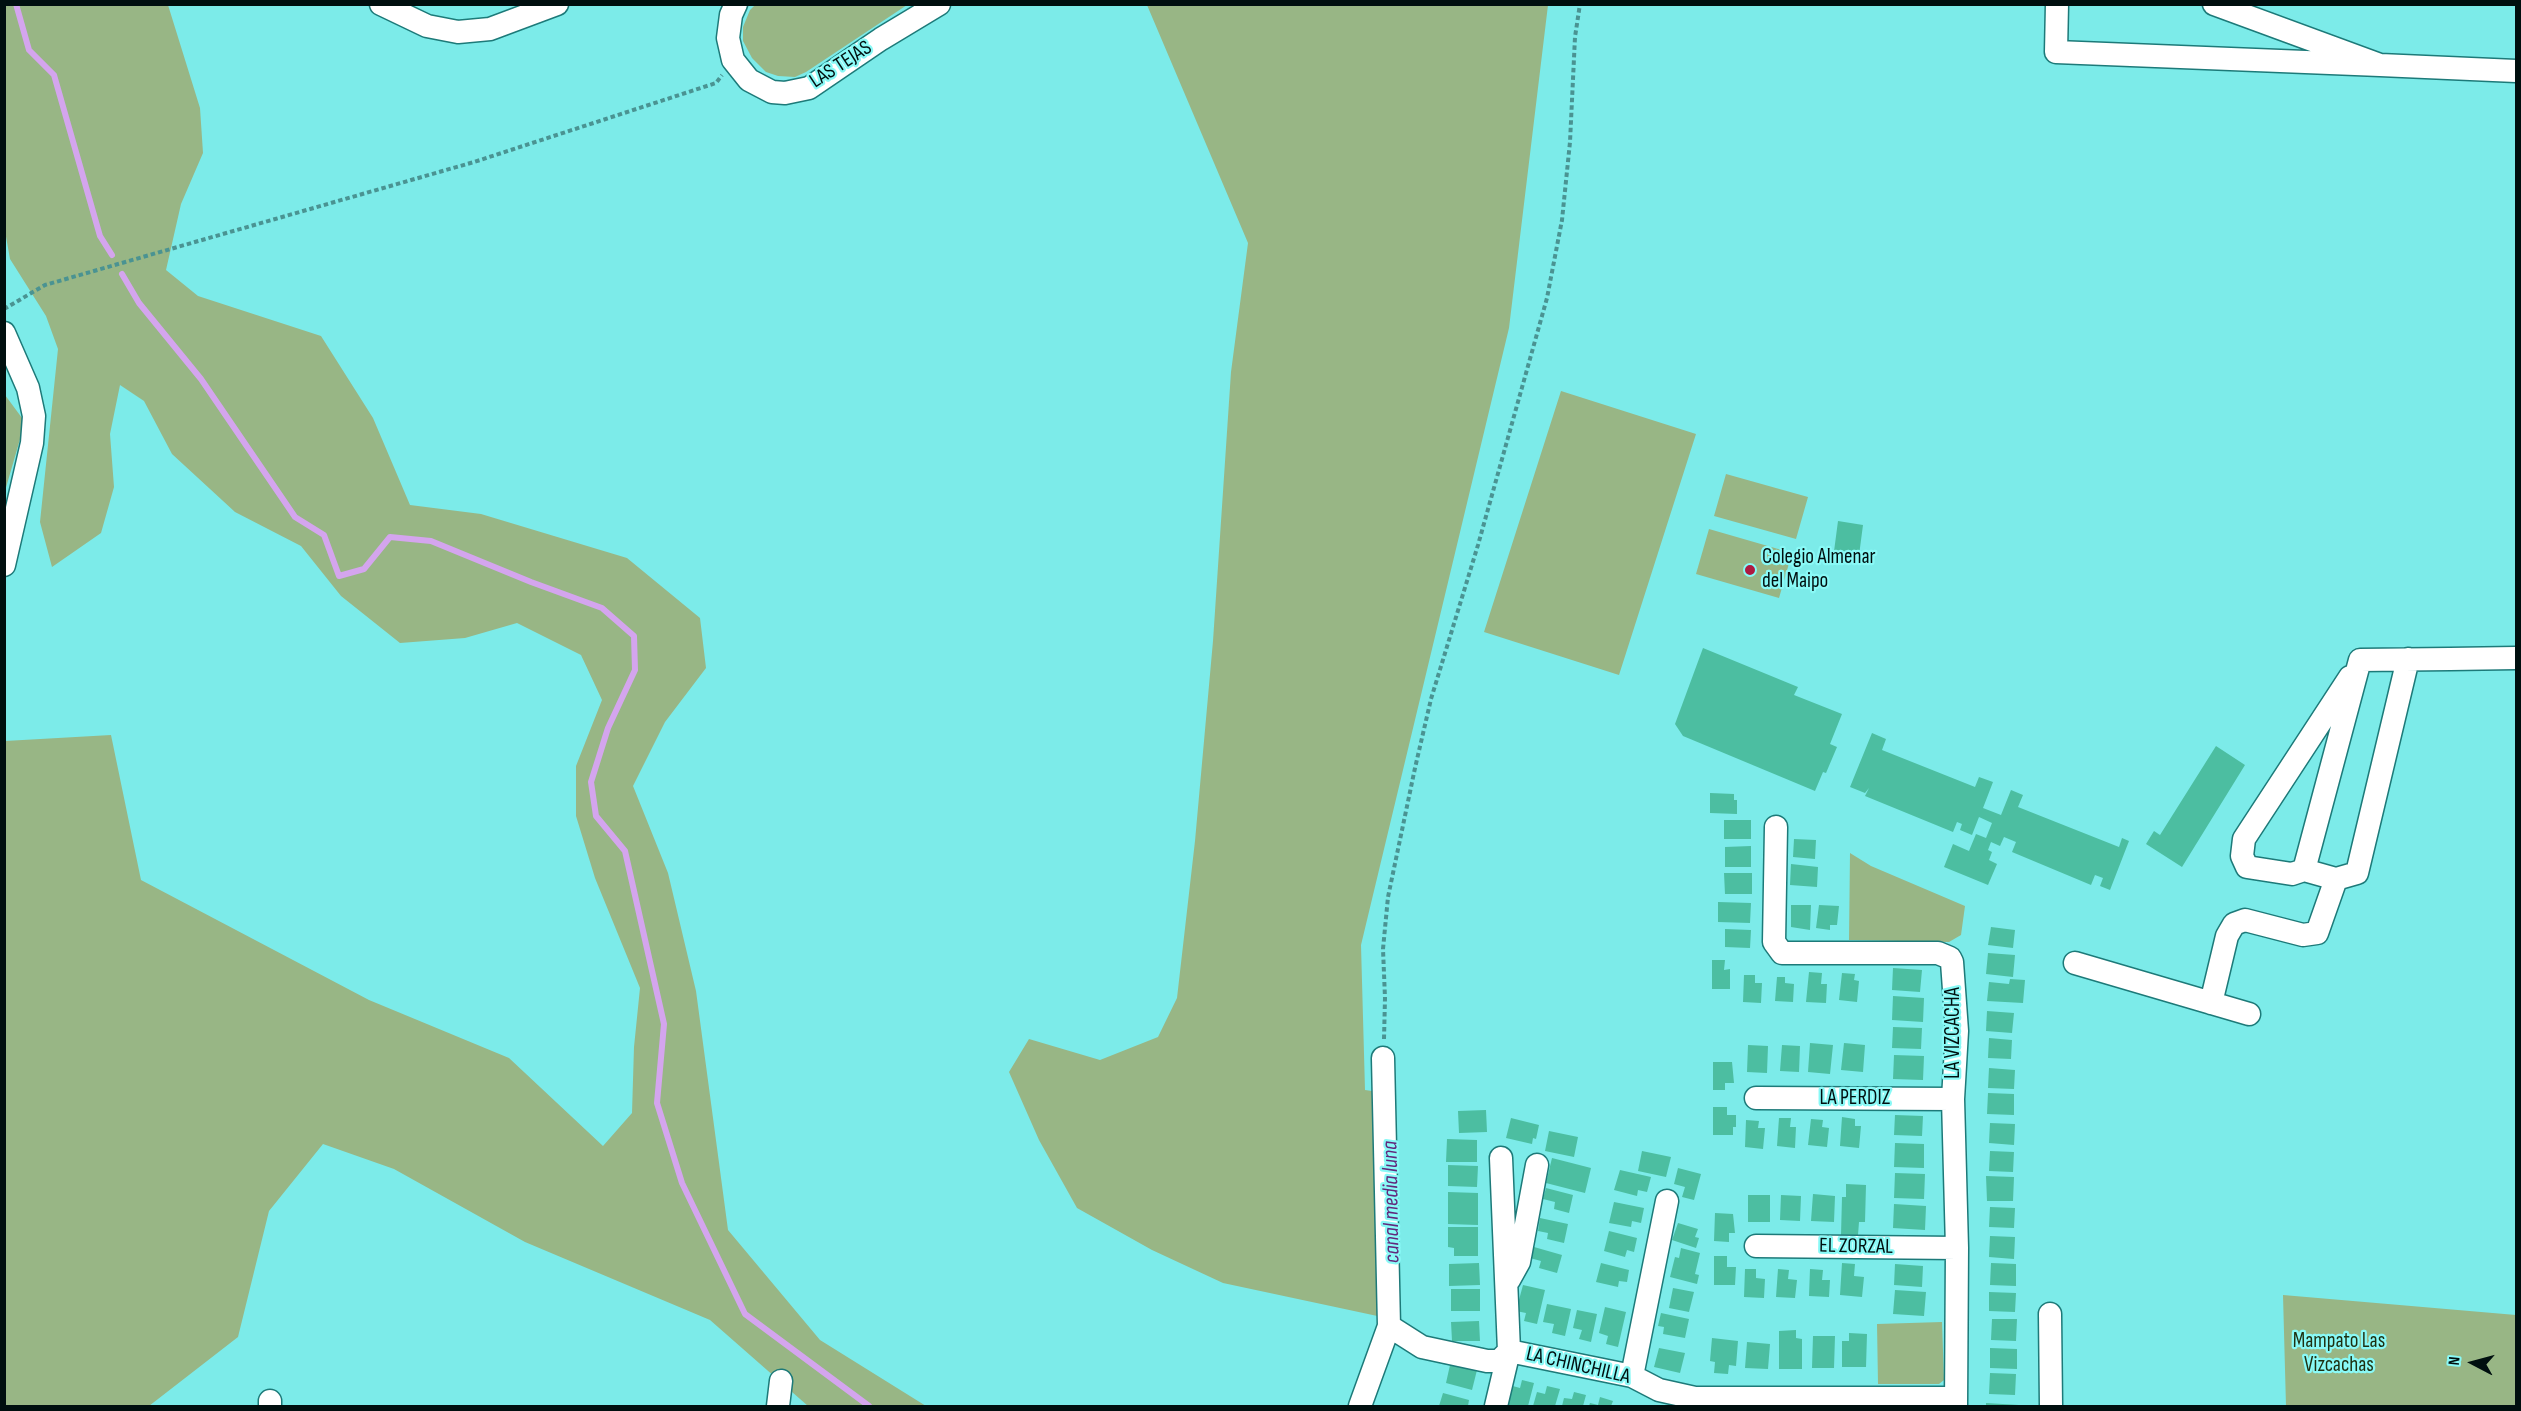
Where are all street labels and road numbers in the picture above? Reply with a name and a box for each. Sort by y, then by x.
street label: LAS TEJAS [805,36,877,94]
street label: LA VIZCACHA [1941,987,1967,1079]
street label: LA PERDIZ [1820,1086,1890,1112]
street label: EL ZORZAL [1819,1234,1893,1260]
street label: LA CHINCHILLA [1524,1342,1632,1390]

